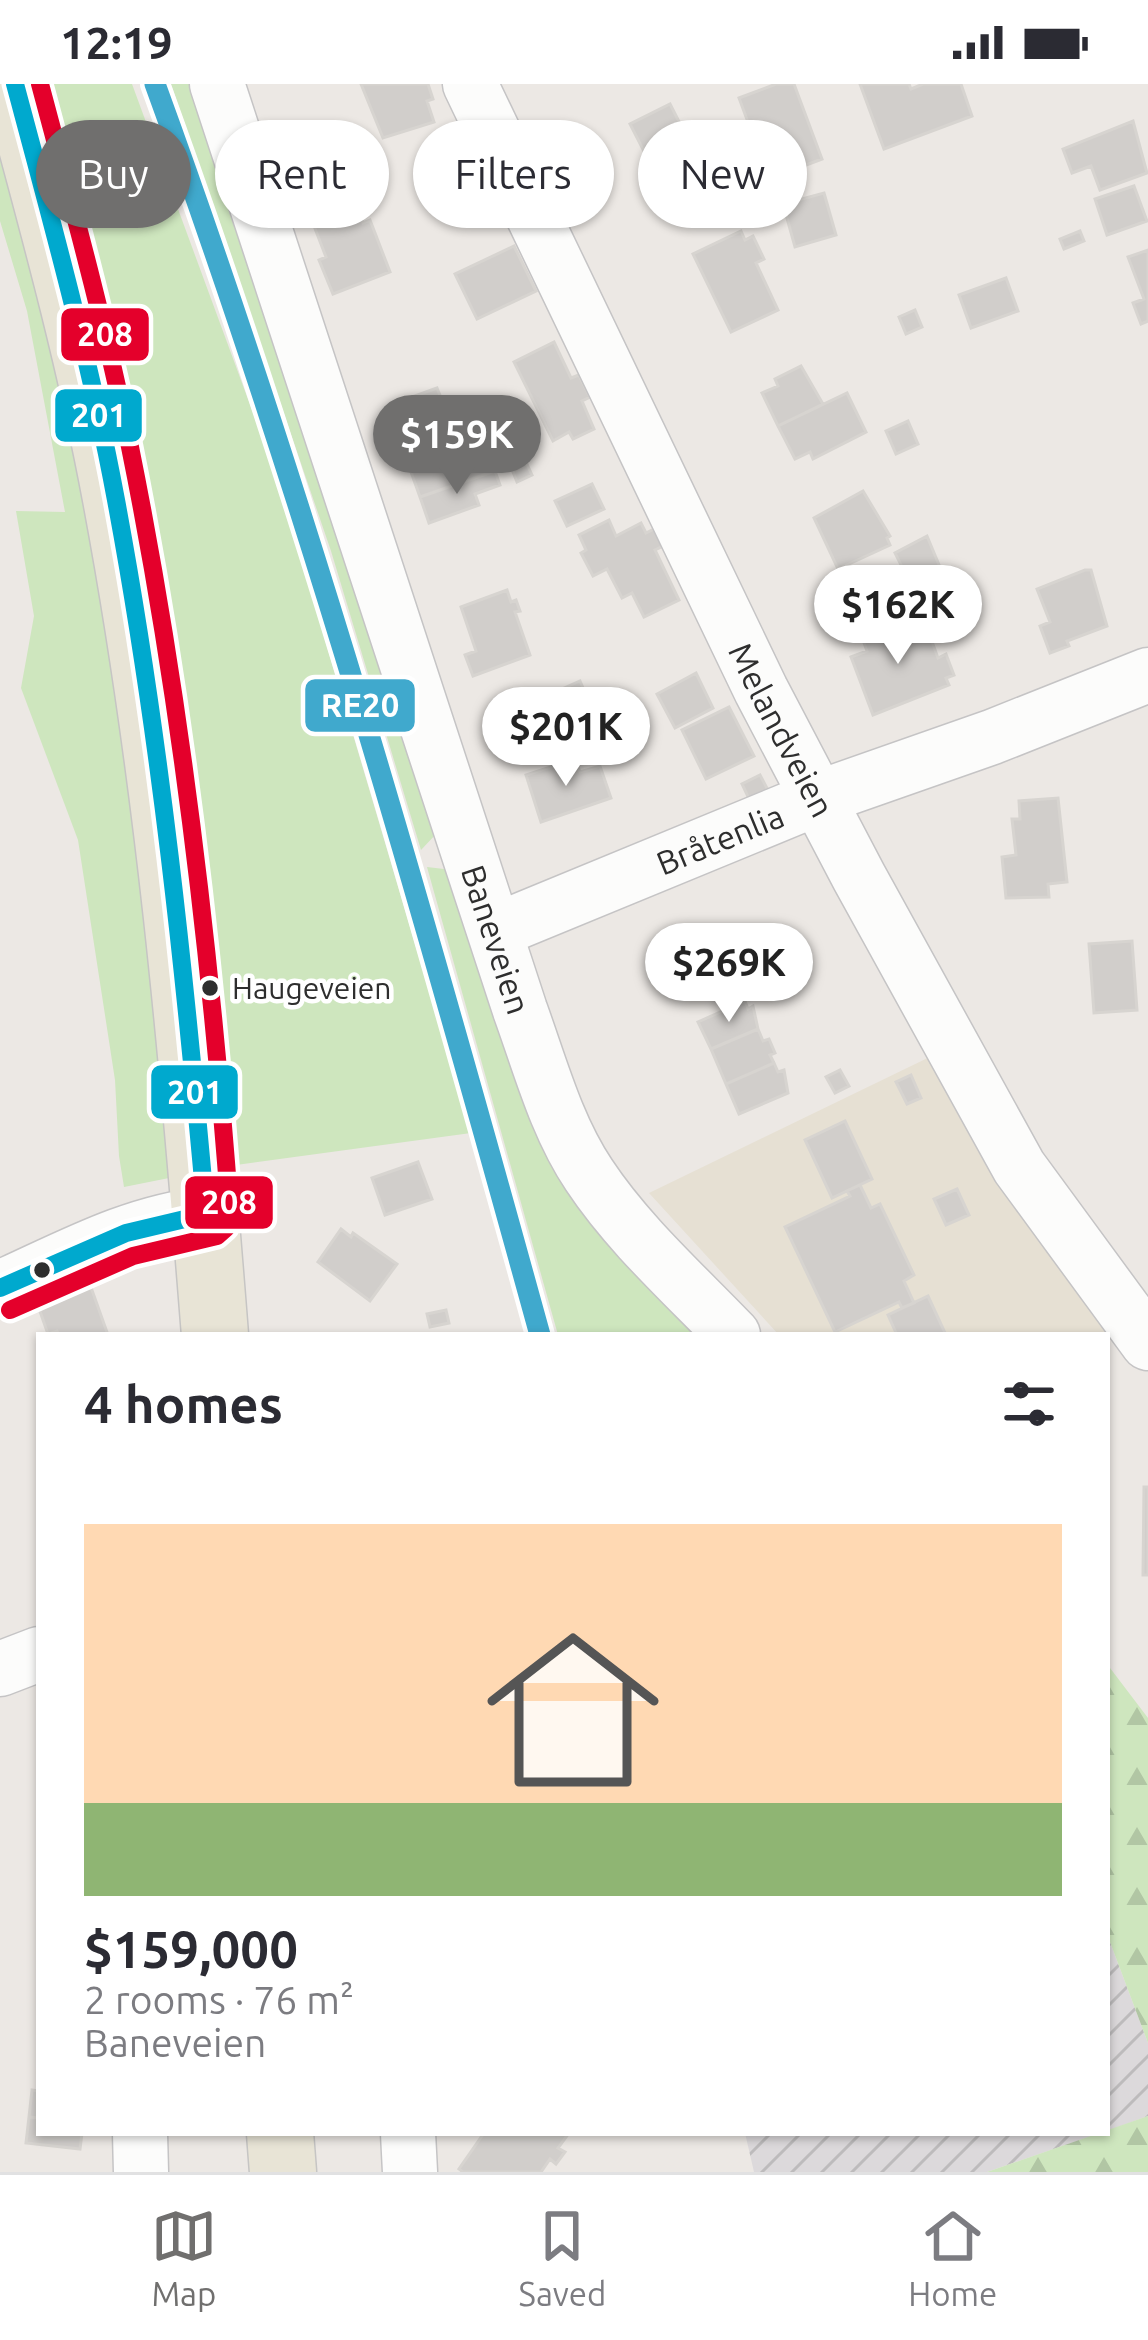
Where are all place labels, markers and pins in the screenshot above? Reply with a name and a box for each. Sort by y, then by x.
pin: $159K [373,395,541,497]
pin: $162K [814,565,982,667]
pin: $201K [482,687,650,789]
pin: $269K [645,923,813,1025]
place label: Haugeveien [232,971,391,1005]
marker: Haugeveien [199,977,221,999]
unlabelled marker [31,1259,53,1281]

